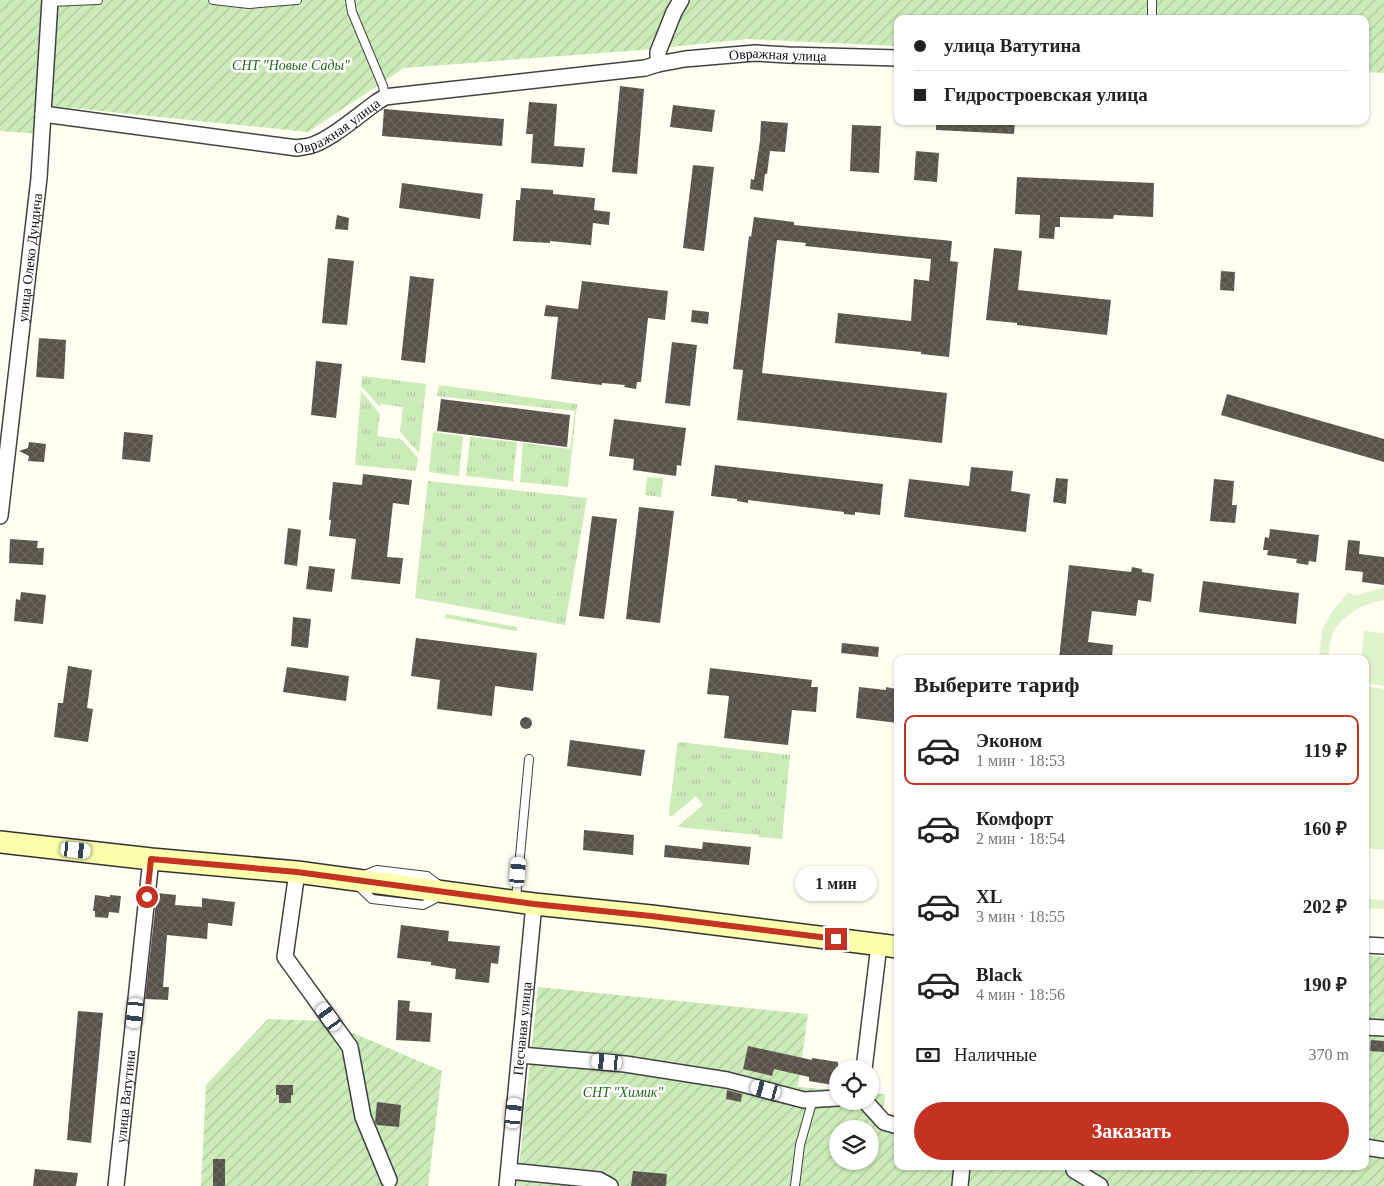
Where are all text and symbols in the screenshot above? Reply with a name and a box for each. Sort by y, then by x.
text: улица Ватутина [944,35,1081,56]
street label: Овражная улица [728,45,828,64]
park label: СНТ "Новые Сады" [232,58,350,73]
text: Гидростроевская улица [944,84,1148,105]
street label: Овражная улица [292,95,383,156]
street label: улица Олеко Дундича [15,192,45,323]
text: Выберите тариф [914,672,1080,697]
icon: car [916,728,961,773]
text: Эконом [976,730,1042,751]
text: 119 ₽ [1304,740,1347,761]
text: 1 мин · 18:53 [976,752,1065,769]
icon: car [916,806,961,851]
text: Комфорт [976,808,1053,829]
text: 160 ₽ [1303,818,1347,839]
text: 2 мин · 18:54 [976,830,1065,847]
car [60,841,91,859]
car [509,856,526,888]
callout: 1 мин [795,866,877,902]
text: 1 мин [815,875,857,892]
icon: car [916,884,961,929]
route start [136,886,158,908]
text: XL [976,886,1002,907]
text: 202 ₽ [1303,896,1347,917]
text: 3 мин · 18:55 [976,908,1065,925]
route end [825,928,847,950]
icon: car [916,962,961,1007]
text: Black [976,964,1022,985]
text: 190 ₽ [1303,974,1347,995]
street label: Песчаная улица [510,980,534,1076]
text: 4 мин · 18:56 [976,986,1065,1003]
car [125,997,144,1029]
car [314,1000,343,1034]
icon: cash [914,1041,942,1069]
text: Наличные [954,1044,1037,1065]
text: 370 m [1309,1046,1349,1063]
street label: улица Ватутина [113,1048,138,1144]
car [591,1053,622,1071]
map controls [829,1060,879,1170]
button: locate [829,1060,879,1110]
car [749,1079,782,1101]
park label: СНТ "Химик" [583,1085,663,1100]
car [504,1097,523,1129]
button: Заказать [914,1102,1349,1160]
button: layers [829,1120,879,1170]

